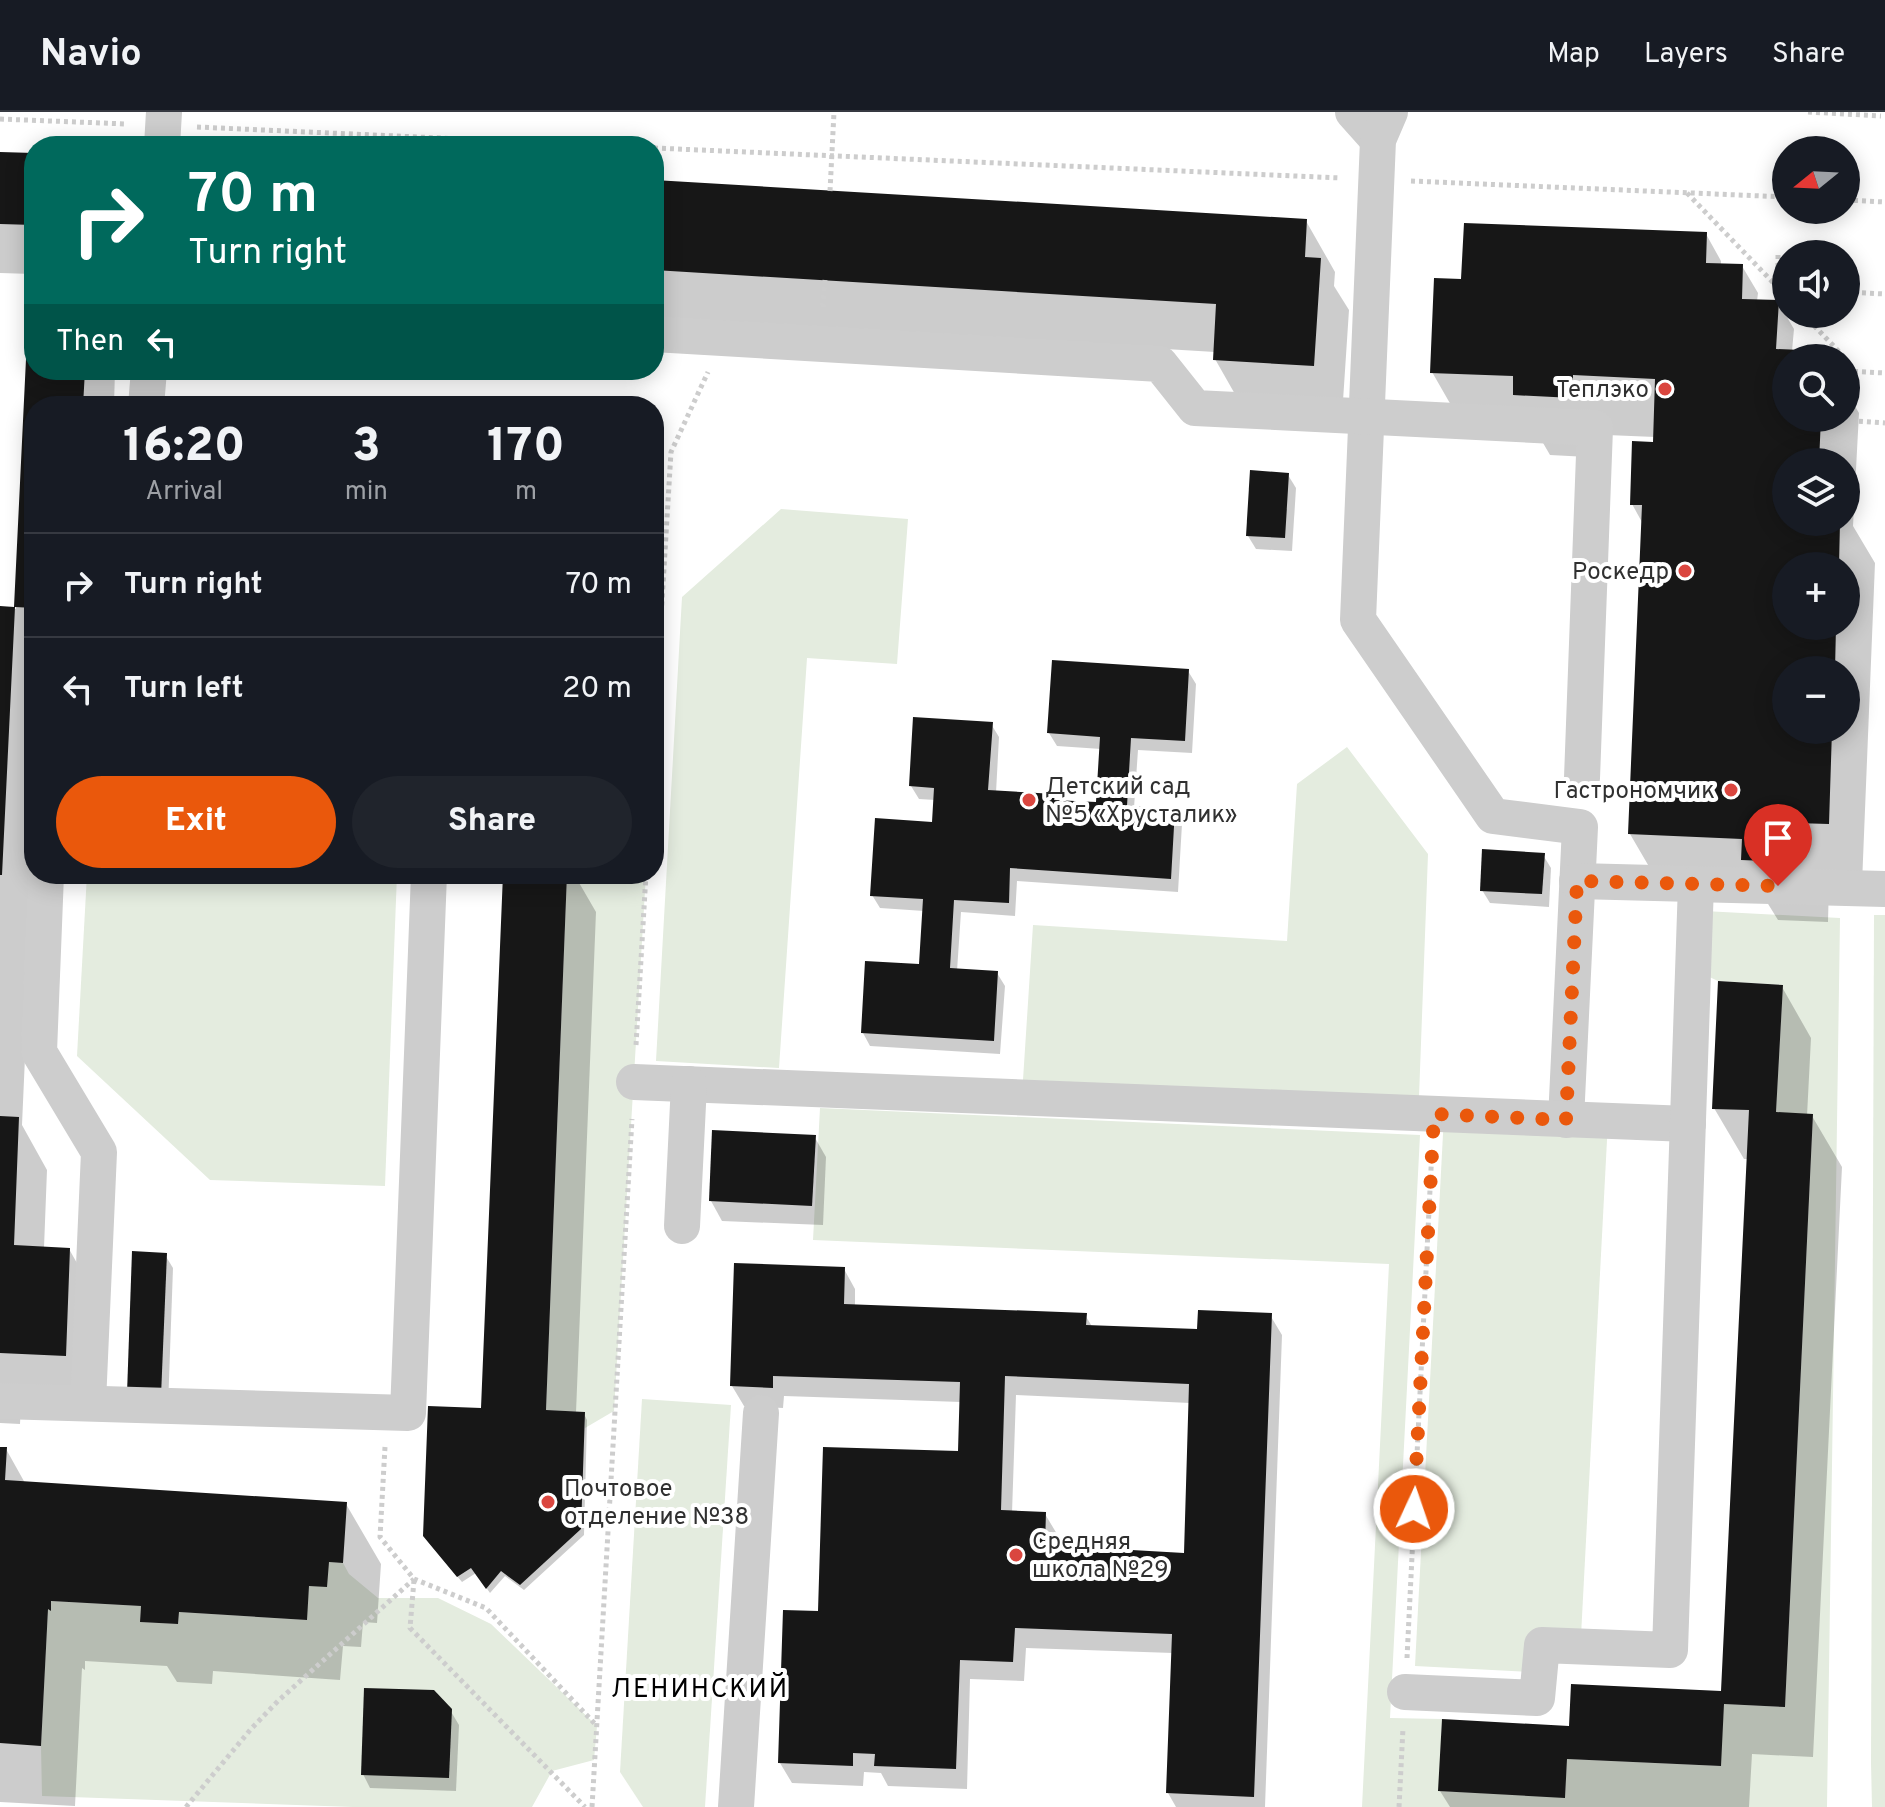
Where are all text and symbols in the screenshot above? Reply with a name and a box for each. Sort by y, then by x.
text: Navio [40,31,142,80]
text: Map [1547,37,1600,73]
text: Layers [1644,37,1728,73]
text: Share [1772,37,1845,73]
north arrow [1772,136,1860,224]
map controls [1772,136,1860,744]
text: 70 m [188,162,318,232]
icon: right [56,168,160,272]
text: Turn right [188,231,347,277]
button: sound [1772,240,1860,328]
icon: left [140,320,184,364]
text: Then [56,324,124,361]
button: search [1772,344,1860,432]
place label: Теплэко [1556,376,1649,406]
marker: Теплэко [1656,380,1674,398]
text: 16:20 [123,418,246,478]
text: 3 [352,418,381,478]
text: 170 [487,418,565,478]
button: layers [1772,448,1860,536]
text: Arrival [146,476,223,509]
text: min [345,476,388,509]
text: m [515,476,537,509]
button: + [1772,552,1860,640]
place label: Роскедр [1572,558,1669,588]
marker: Роскедр [1676,562,1694,580]
icon: right [56,563,100,607]
text: Turn right [124,567,262,604]
text: 70 m [566,567,632,604]
button: − [1772,656,1860,744]
icon: left [56,667,100,711]
text: Turn left [124,671,244,708]
text: 20 m [562,671,632,708]
place label: Детский сад №5 «Хрусталик» [1045,773,1237,831]
button: Exit [56,776,336,868]
button: Share [352,776,632,868]
place label: Гастрономчик [1554,777,1715,807]
marker: Гастрономчик [1722,781,1740,799]
marker: Детский сад №5 «Хрусталик» [1020,791,1038,809]
pin [1744,804,1812,886]
icon: arrive [1756,816,1800,860]
position arrow [1372,1467,1456,1551]
place label: Почтовое отделение №38 [564,1475,749,1533]
marker: Почтовое отделение №38 [539,1493,557,1511]
place label: Средняя школа №29 [1032,1528,1169,1586]
marker: Средняя школа №29 [1007,1546,1025,1564]
district label: ЛЕНИНСКИЙ [611,1672,789,1707]

